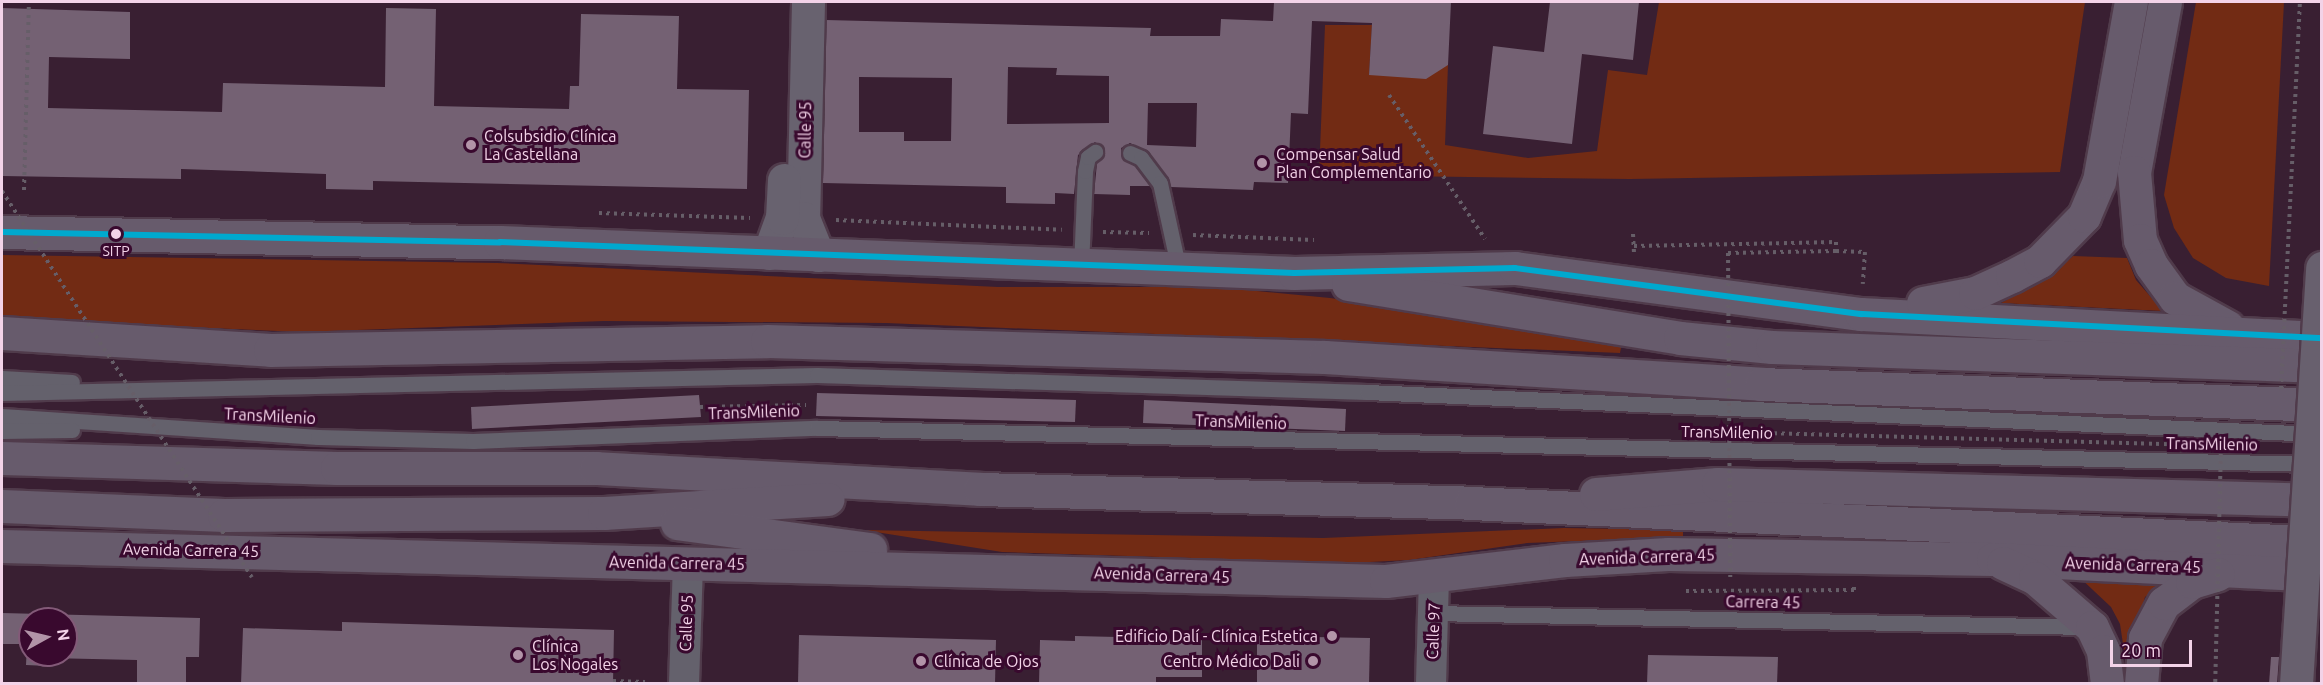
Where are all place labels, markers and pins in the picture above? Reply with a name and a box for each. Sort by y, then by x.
place label: Colsubsidio Clínica La Castellana [484,126,616,164]
marker: Colsubsidio Clínica La Castellana [462,136,480,154]
place label: Compensar Salud Plan Complementario [1276,144,1432,182]
marker: Compensar Salud Plan Complementario [1253,154,1271,172]
marker: SITP [110,228,122,240]
place label: SITP [102,243,130,259]
place label: Edificio Dalí - Clínica Estetica [1115,626,1318,646]
marker: Edificio Dalí - Clínica Estetica [1323,627,1341,645]
place label: Clínica Los Nogales [532,636,618,674]
marker: Clínica Los Nogales [509,646,527,664]
place label: Clínica de Ojos [934,651,1039,671]
place label: Centro Médico Dali [1163,651,1300,671]
marker: Clínica de Ojos [912,652,930,670]
marker: Centro Médico Dali [1304,652,1322,670]

